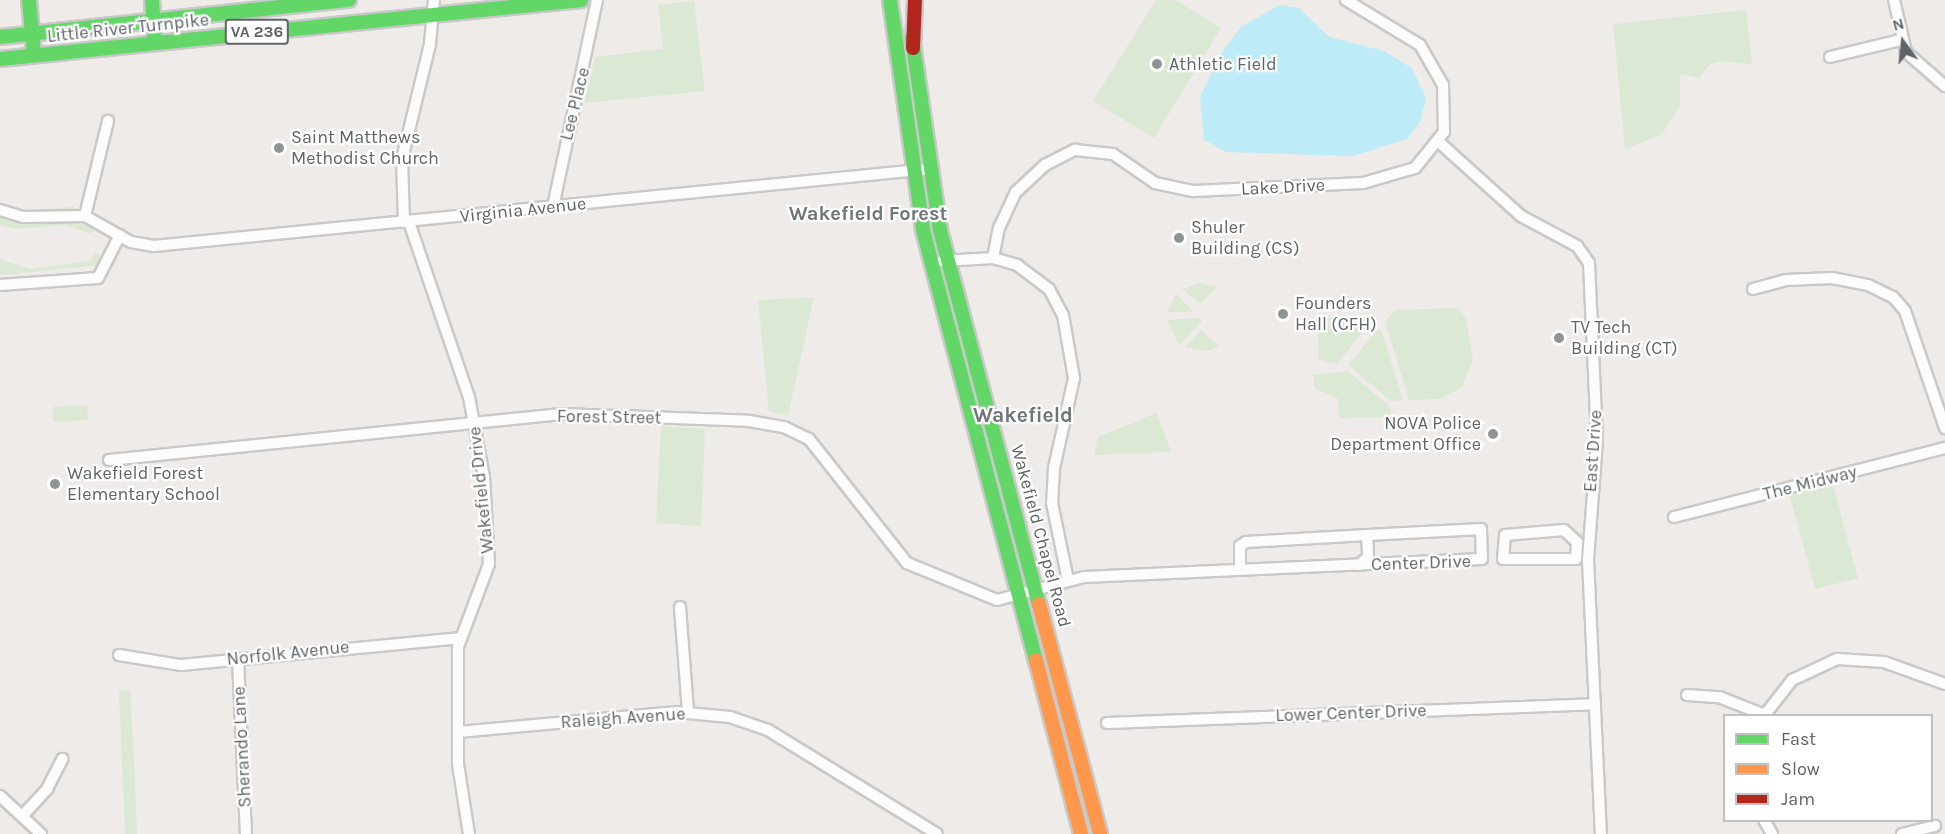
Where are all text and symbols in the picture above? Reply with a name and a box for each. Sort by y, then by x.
street label: Little River Turnpike [46,9,210,47]
north arrow [1873,12,1933,72]
text: N [1890,13,1906,35]
road number: VA 236 [224,19,290,45]
place label: Athletic Field [1169,53,1277,75]
marker: Athletic Field [1150,57,1164,71]
street label: Lee Place [555,65,595,143]
place label: Saint Matthews Methodist Church [291,127,439,170]
marker: Saint Matthews Methodist Church [272,141,286,155]
street label: Lake Drive [1240,174,1326,200]
street label: Virginia Avenue [459,193,587,227]
district label: Wakefield Forest [789,201,947,225]
place label: Shuler Building (CS) [1191,217,1300,260]
marker: Shuler Building (CS) [1172,231,1186,245]
place label: Founders Hall (CFH) [1295,293,1377,336]
marker: Founders Hall (CFH) [1276,307,1290,321]
place label: TV Tech Building (CT) [1571,317,1678,360]
marker: TV Tech Building (CT) [1552,331,1566,345]
district label: Wakefield [973,402,1073,428]
street label: Forest Street [557,405,661,429]
street label: East Drive [1579,409,1607,493]
place label: NOVA Police Department Office [1330,413,1481,456]
street label: Wakefield Drive [464,425,498,555]
marker: NOVA Police Department Office [1486,427,1500,441]
street label: Wakefield Chapel Road [1006,442,1076,630]
street label: The Midway [1761,461,1859,505]
place label: Wakefield Forest Elementary School [67,463,220,506]
marker: Wakefield Forest Elementary School [48,477,62,491]
street label: Center Drive [1371,550,1471,576]
street label: Norfolk Avenue [226,636,350,670]
street label: Sherando Lane [228,686,256,808]
street label: Lower Center Drive [1275,700,1427,726]
street label: Raleigh Avenue [560,703,686,733]
legend [1723,714,1933,822]
text: Fast [1781,728,1816,750]
text: Slow [1781,758,1820,780]
text: Jam [1781,788,1815,810]

